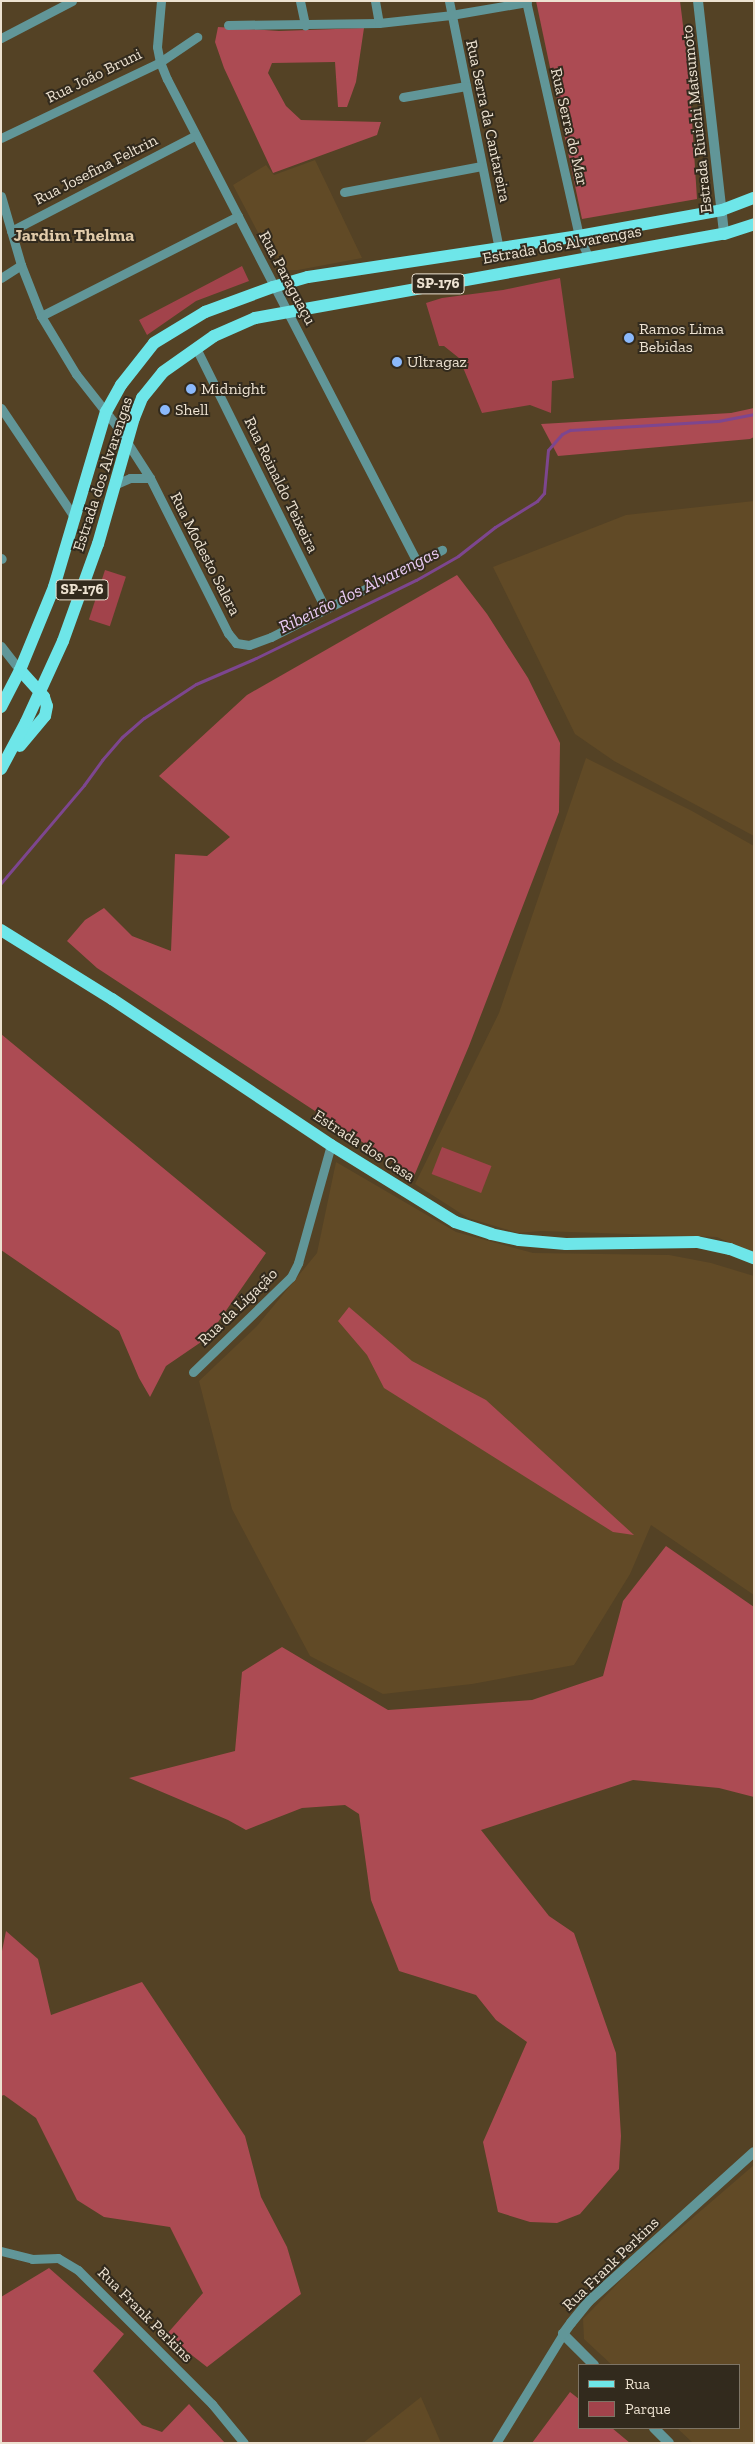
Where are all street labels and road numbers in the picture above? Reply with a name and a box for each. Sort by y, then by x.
street label: Estrada Riuichi Matsumoto [678,24,716,214]
street label: Rua Serra da Cantareira [461,38,515,204]
street label: Rua João Bruni [43,45,145,107]
street label: Rua Serra do Mar [546,66,592,188]
street label: Rua Josefina Feltrin [31,131,161,209]
street label: Estrada dos Alvarengas [481,221,643,269]
street label: Rua Paraguaçu [254,228,320,328]
road number: SP-176 [410,272,466,296]
street label: Estrada dos Alvarengas [69,394,137,554]
street label: Rua Reinaldo Teixeira [240,414,322,556]
street label: Rua Modesto Salera [166,489,244,619]
road number: SP-176 [54,578,110,602]
street label: Estrada dos Casa [310,1106,418,1186]
street label: Rua da Ligação [194,1264,282,1350]
street label: Rua Frank Perkins [559,2213,663,2315]
street label: Rua Frank Perkins [93,2263,197,2367]

